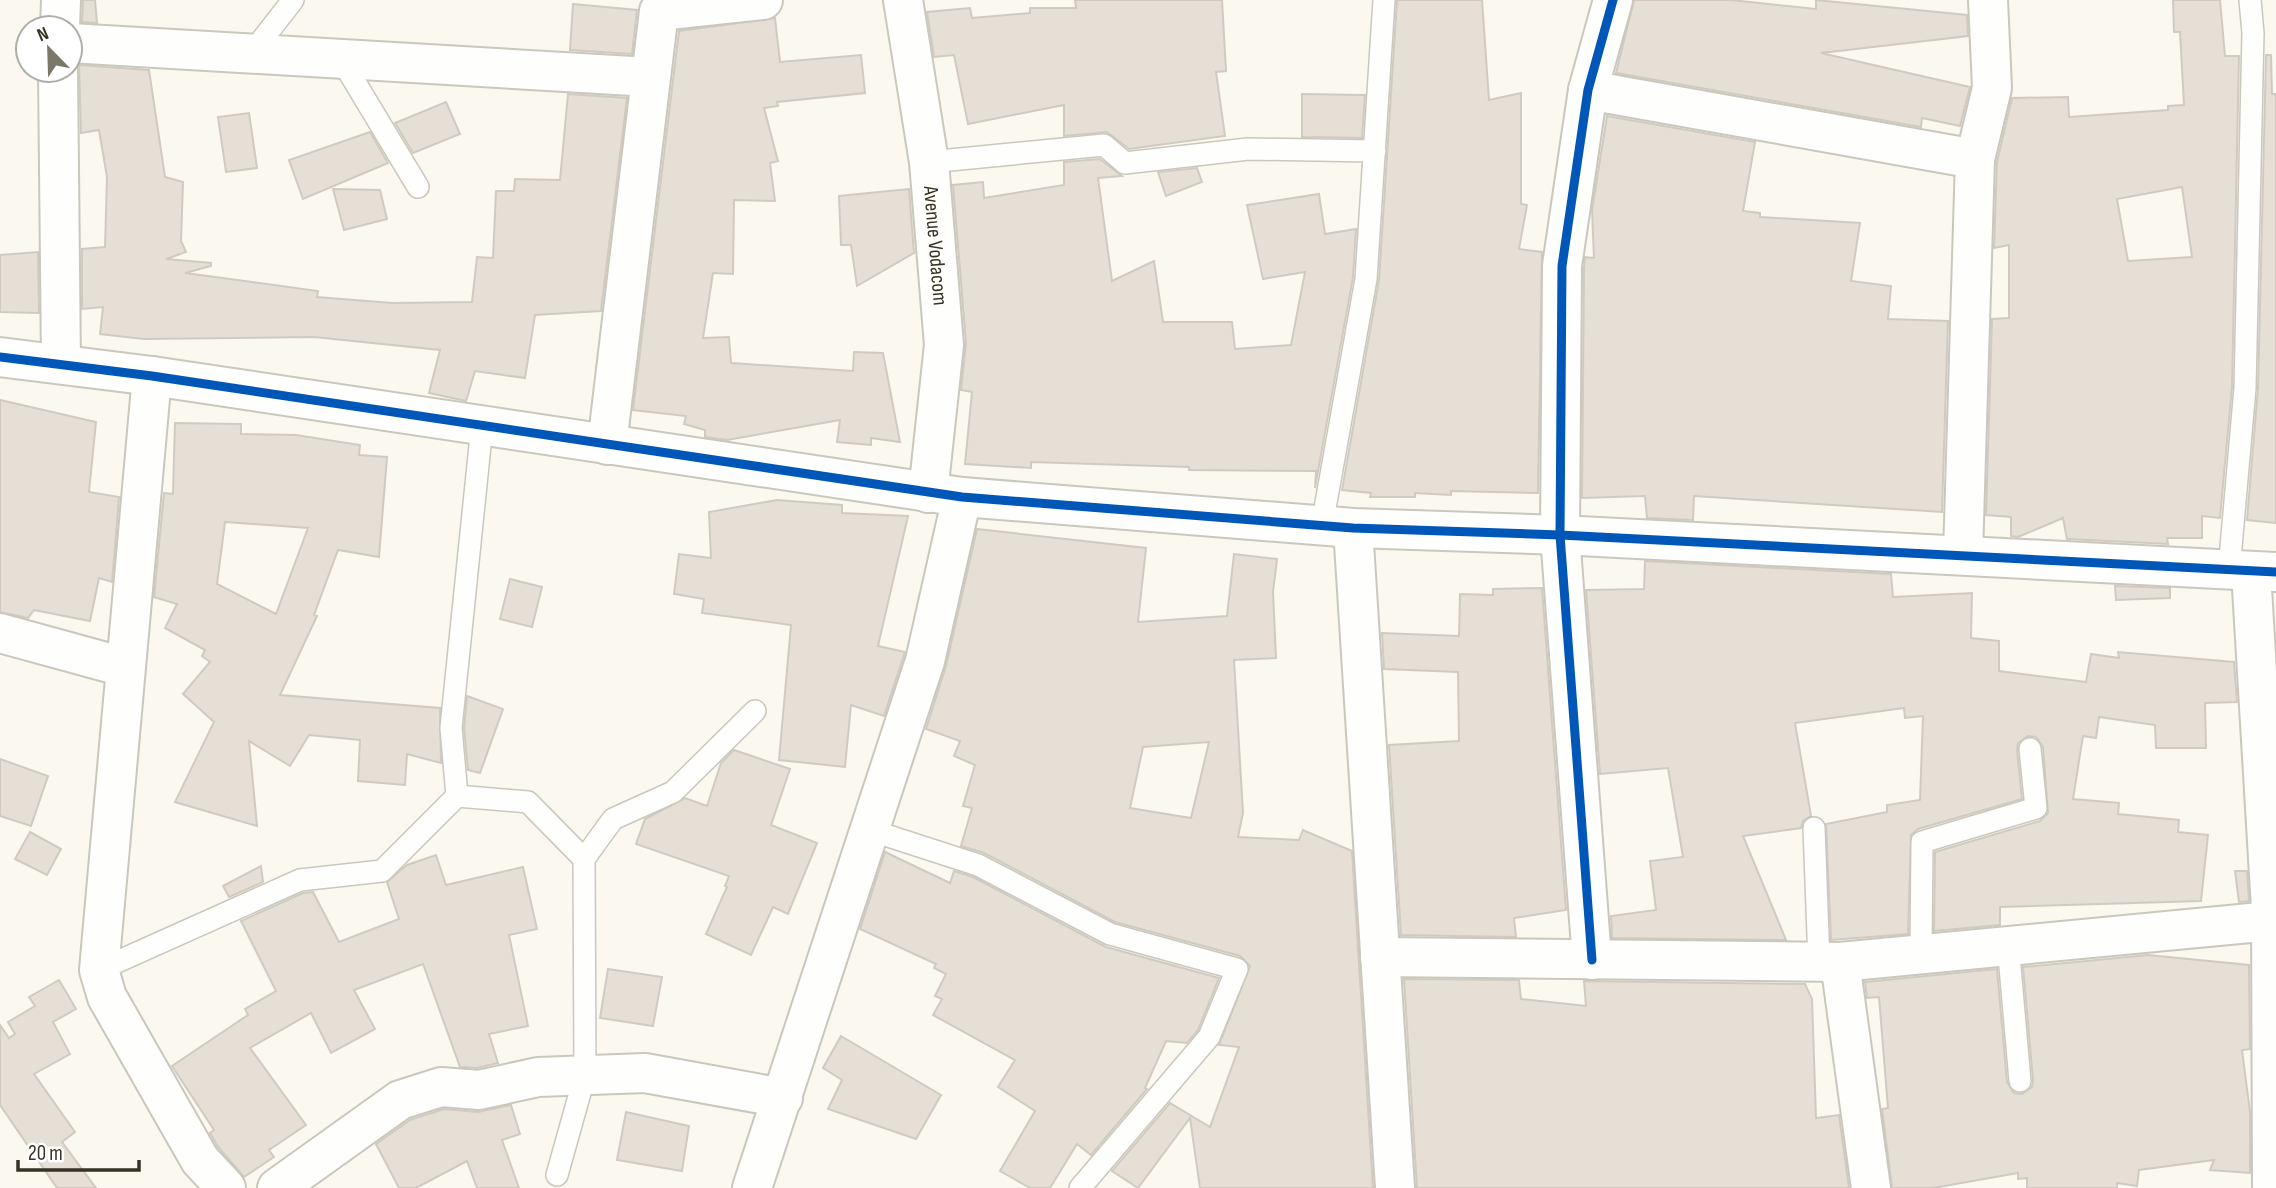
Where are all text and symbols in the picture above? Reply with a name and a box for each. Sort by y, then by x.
north arrow [14,14,84,84]
text: N [34,22,52,47]
street label: Avenue Vodacom [918,184,953,306]
scale bar [18,1128,138,1172]
text: 20 m [28,1141,63,1166]

